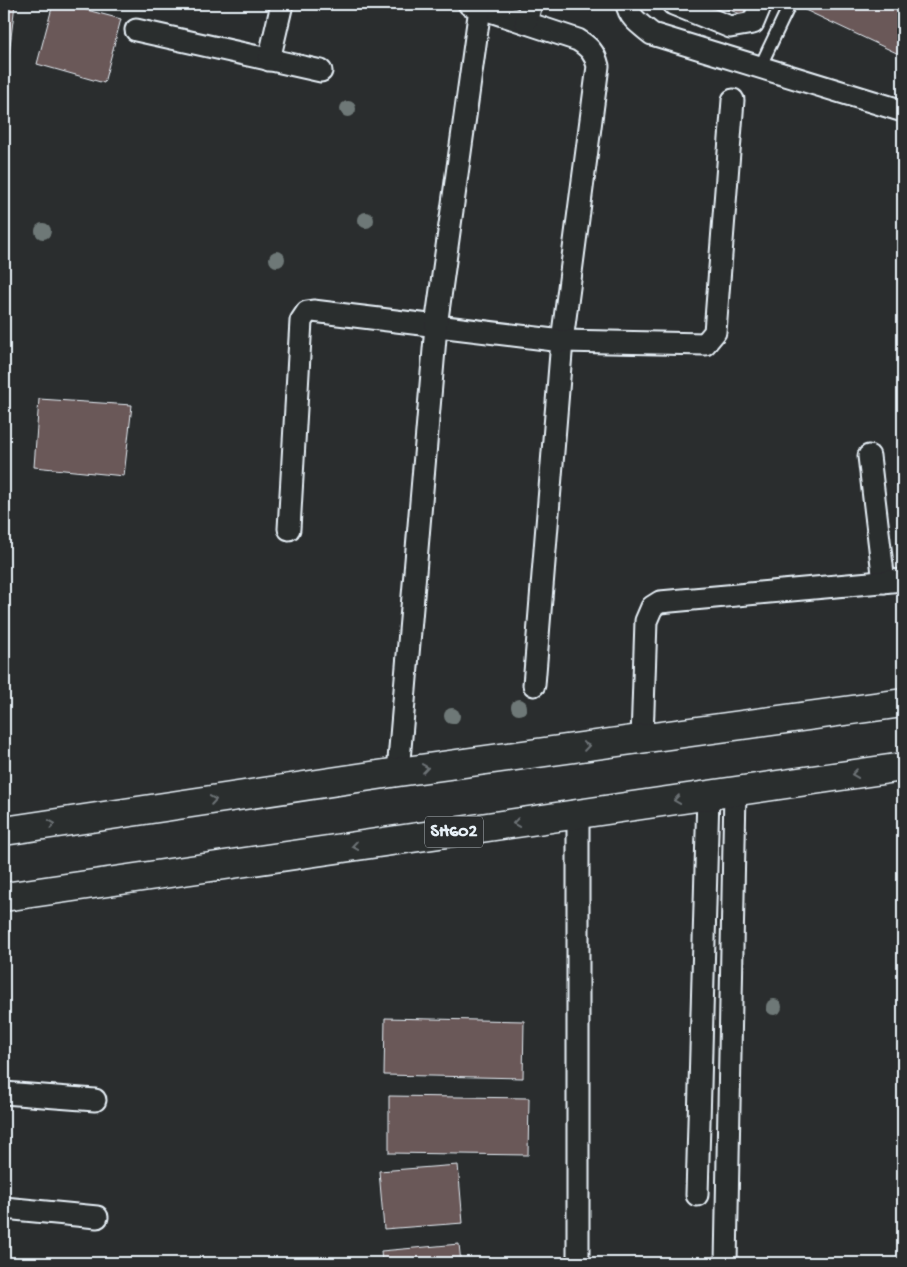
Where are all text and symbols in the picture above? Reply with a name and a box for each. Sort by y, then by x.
one-way arrow [583,741,591,752]
one-way arrow [422,763,430,774]
one-way arrow [851,768,859,779]
one-way arrow [672,794,680,805]
one-way arrow [209,795,217,806]
road number: SH602 [425,816,483,848]
one-way arrow [512,817,520,828]
one-way arrow [48,820,56,830]
one-way arrow [351,841,360,851]

